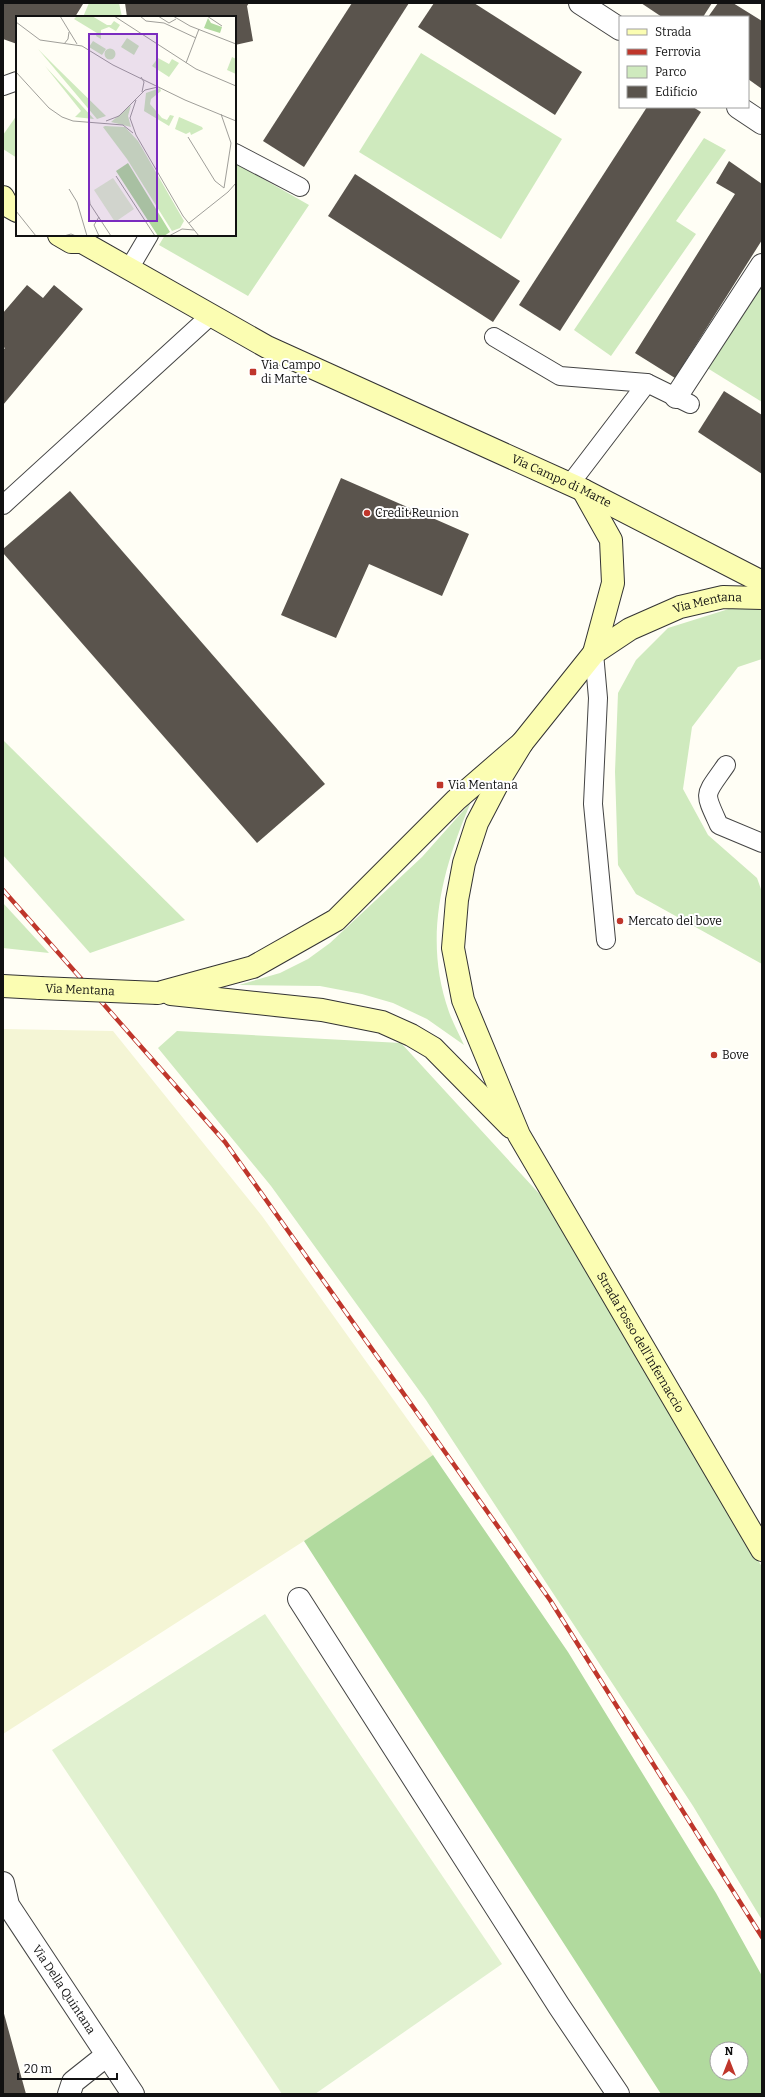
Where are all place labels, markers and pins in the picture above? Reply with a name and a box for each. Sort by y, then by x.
place label: Via Campo di Marte [261,358,321,386]
marker: Via Campo di Marte [248,367,258,377]
place label: Credit Reunion [375,506,459,520]
marker: Credit Reunion [362,508,372,518]
place label: Via Mentana [448,778,518,792]
marker: Via Mentana [435,780,445,790]
place label: Mercato del bove [628,914,722,928]
marker: Mercato del bove [615,916,625,926]
place label: Bove [722,1048,749,1062]
marker: Bove [709,1050,719,1060]

